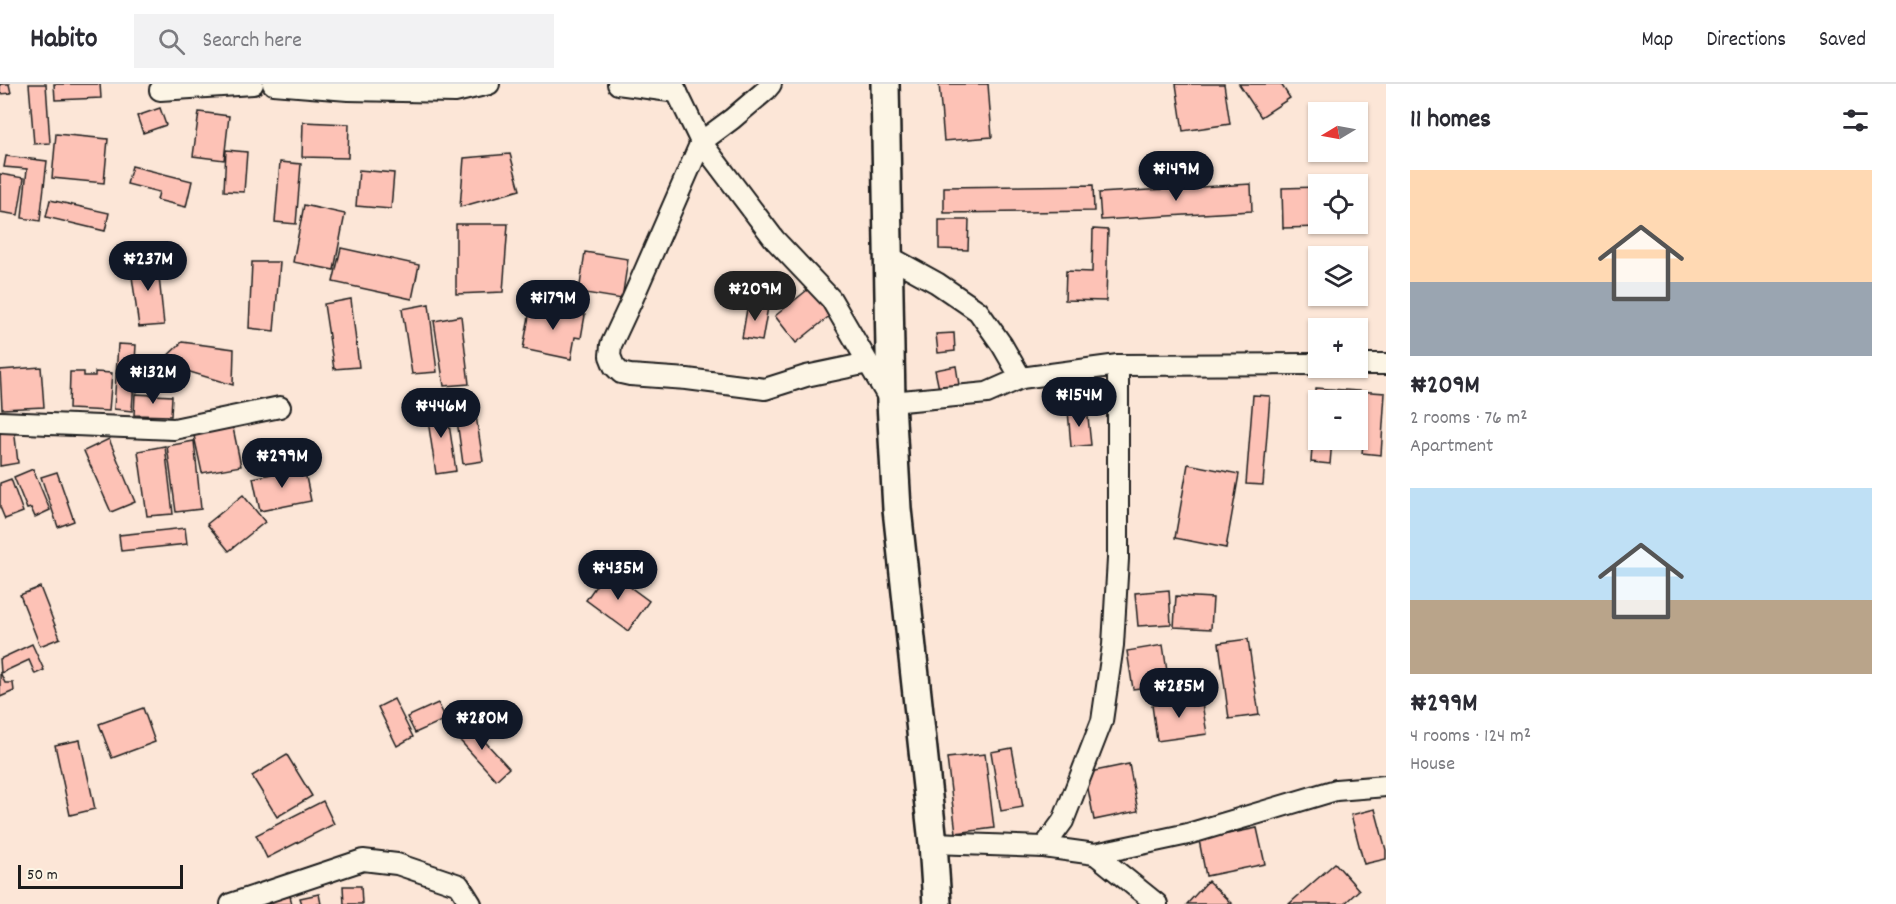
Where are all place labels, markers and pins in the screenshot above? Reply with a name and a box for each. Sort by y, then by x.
pin: ₦149M [1134,151,1218,202]
pin: ₦237M [106,241,190,292]
pin: ₦209M [713,271,797,322]
pin: ₦179M [511,280,595,331]
pin: ₦132M [111,354,195,405]
pin: ₦154M [1037,377,1121,428]
pin: ₦446M [399,388,483,439]
pin: ₦299M [240,438,324,489]
pin: ₦435M [576,550,660,601]
pin: ₦285M [1137,668,1221,719]
pin: ₦280M [440,700,524,751]

